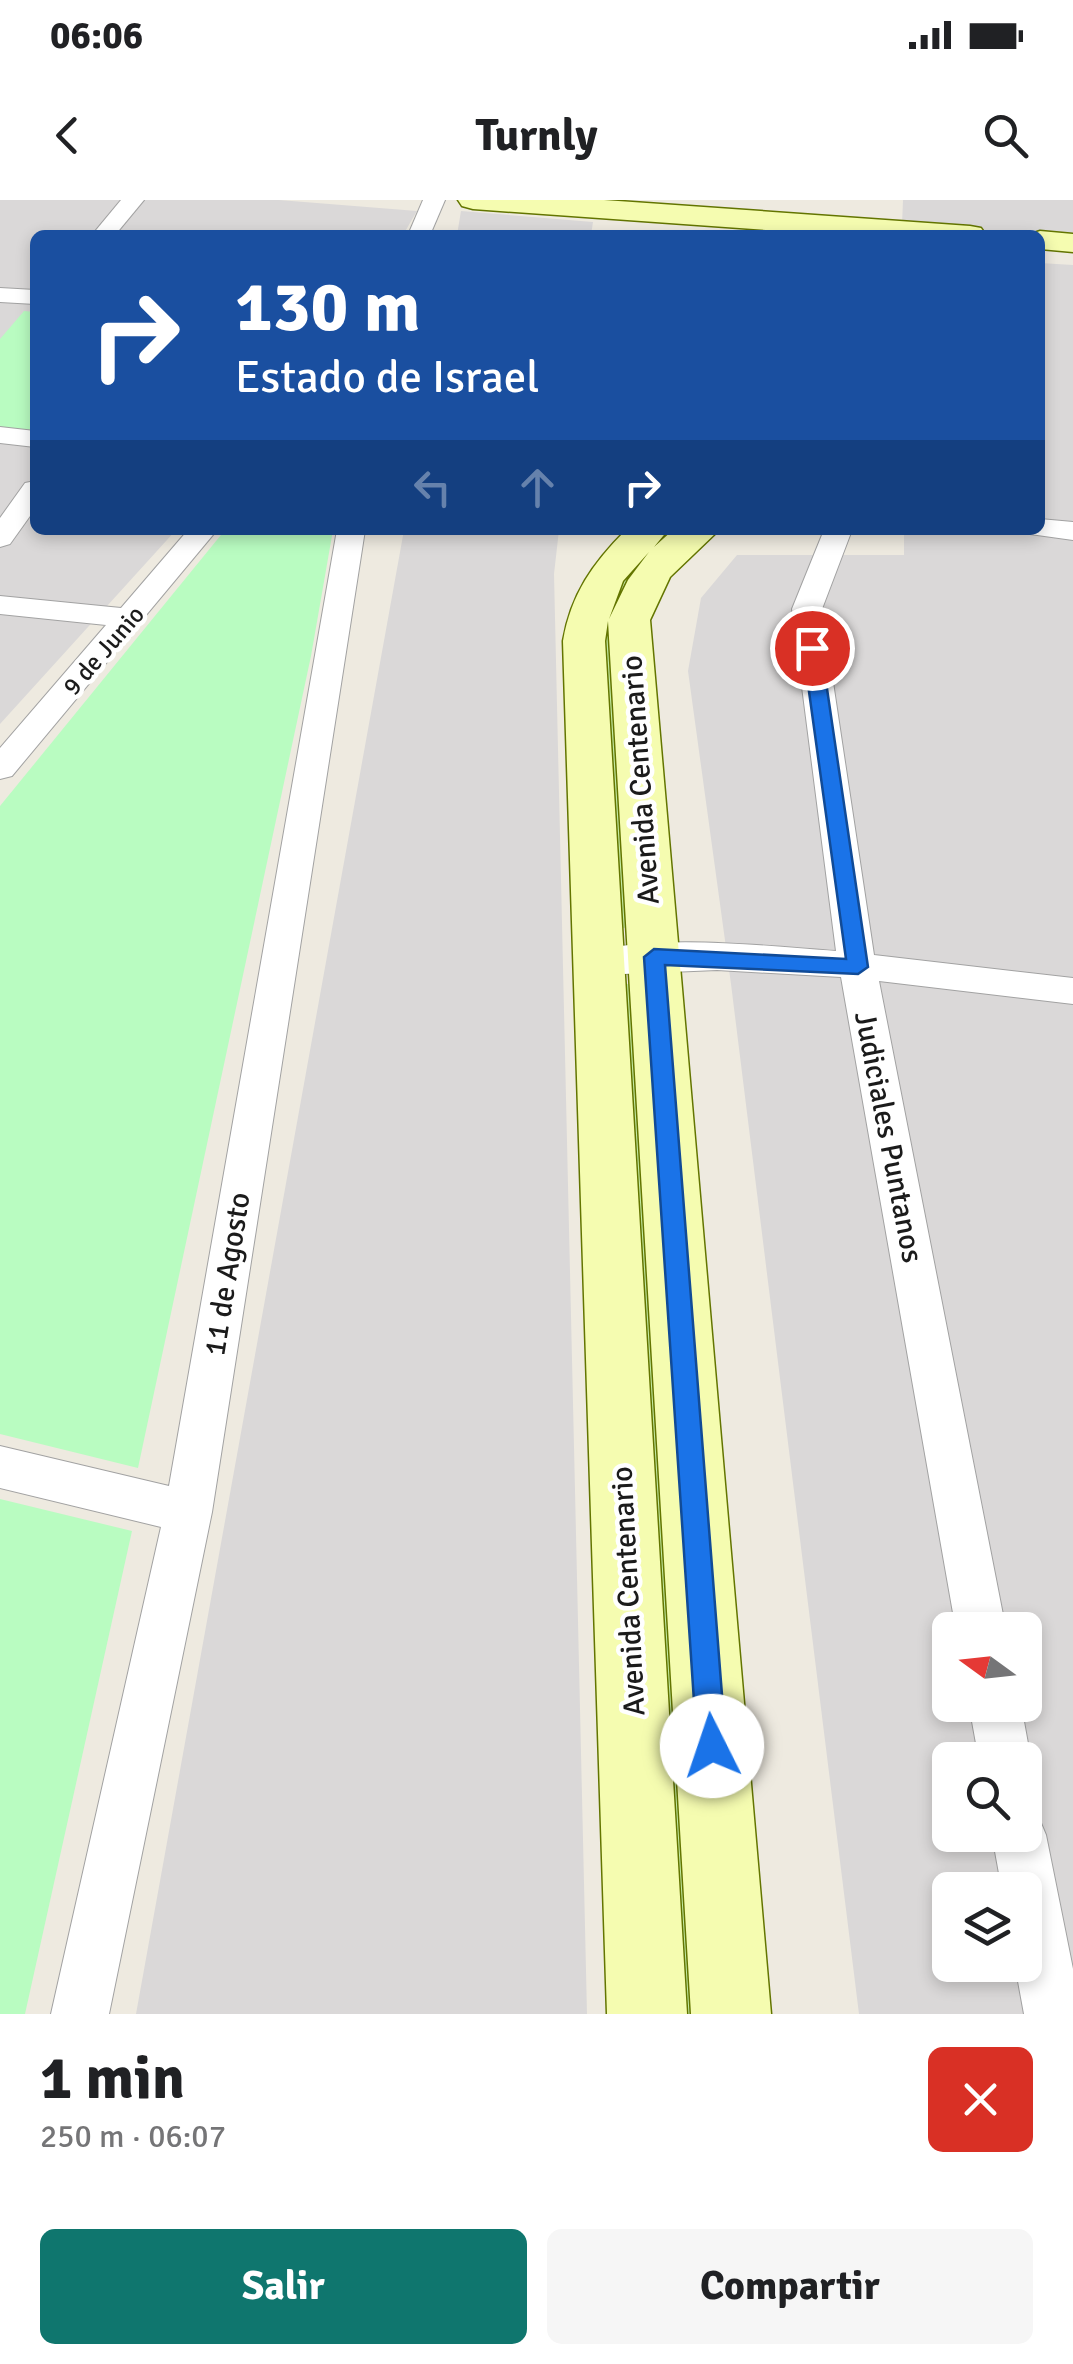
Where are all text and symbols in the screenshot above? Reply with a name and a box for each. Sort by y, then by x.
text: 06:06 [50,12,143,59]
icon: back [40,108,95,163]
text: Turnly [475,108,598,163]
icon: search [978,108,1033,163]
text: 130 m [235,264,420,350]
icon: right [70,270,200,400]
text: Estado de Israel [235,350,539,405]
icon: left [405,460,460,515]
icon: ahead [510,460,565,515]
icon: right [615,460,670,515]
street label: 9 de Junio [56,599,151,701]
pin [770,606,855,691]
icon: arrive [785,621,840,676]
street label: Avenida Centenario [613,654,668,906]
street label: Judiciales Puntanos [846,1008,931,1266]
street label: 11 de Agosto [196,1190,259,1358]
street label: Avenida Centenario [603,1465,654,1717]
north arrow [932,1612,1042,1722]
map controls [932,1612,1042,1982]
position arrow [660,1694,764,1798]
button: search [932,1742,1042,1852]
button: layers [932,1872,1042,1982]
text: 1 min [40,2042,185,2116]
button: close [928,2047,1033,2152]
text: 250 m · 06:07 [40,2117,226,2156]
button: Salir [40,2229,527,2344]
button: Compartir [547,2229,1033,2344]

